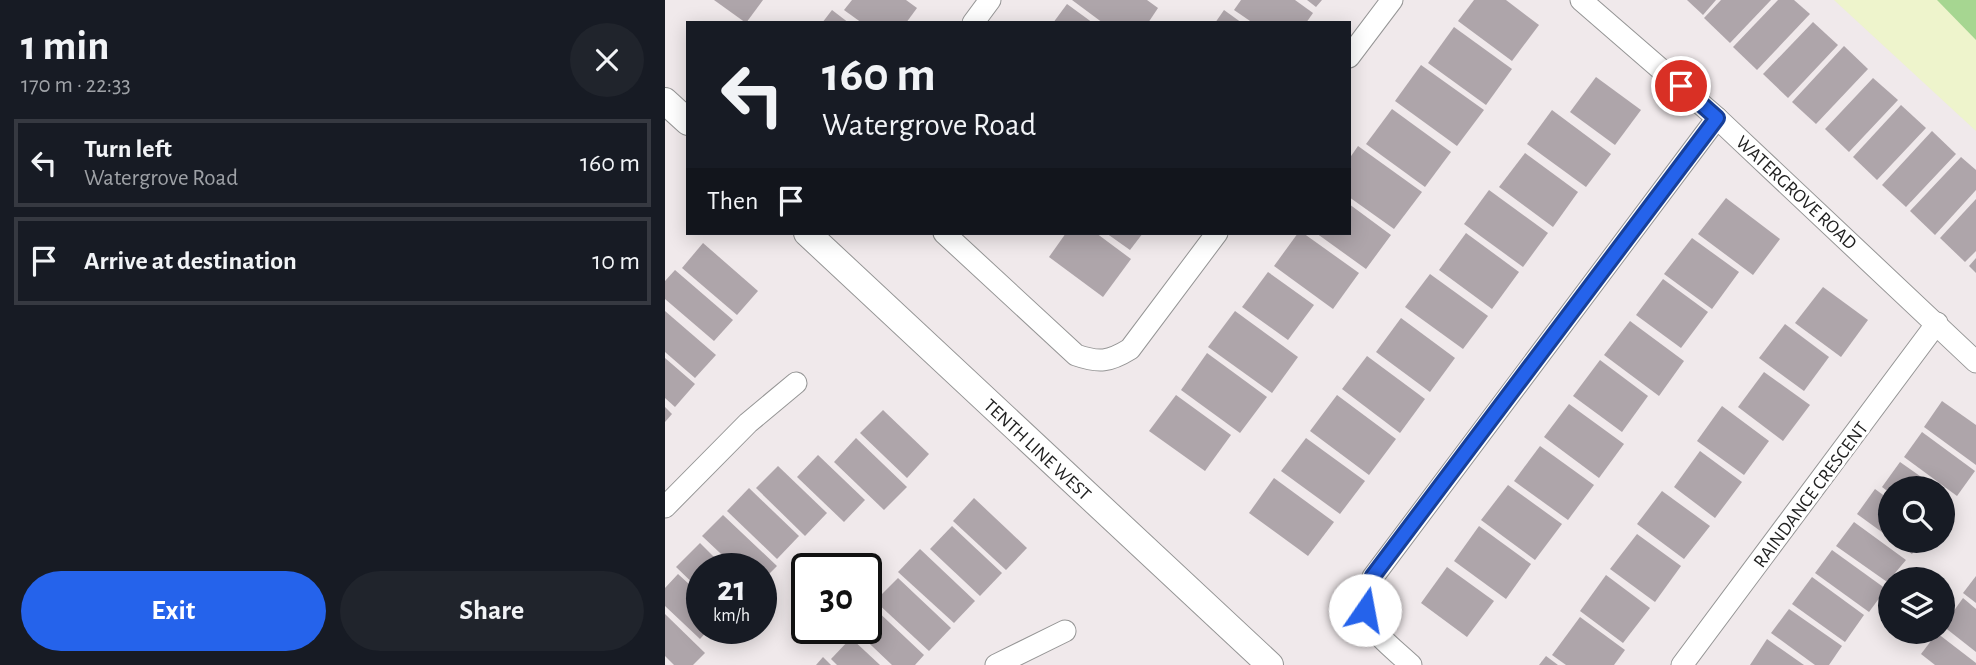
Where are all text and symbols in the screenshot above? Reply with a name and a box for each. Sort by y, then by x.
button: close [570,23,644,97]
text: 1 min [21,25,110,67]
icon: left [707,49,798,140]
text: 160 m [822,51,936,100]
pin [1651,56,1711,116]
icon: arrive [1662,67,1700,105]
text: 170 m · 22:33 [21,74,131,97]
text: Watergrove Road [822,109,1036,141]
street label: WATERGROVE ROAD [1732,133,1860,254]
text: Turn left [84,136,172,162]
icon: left [25,144,63,182]
text: 160 m [580,150,640,176]
text: Watergrove Road [84,167,238,190]
icon: arrive [772,182,810,220]
text: Then [707,188,758,214]
icon: arrive [25,242,63,280]
text: Arrive at destination [84,248,297,274]
text: 10 m [592,248,640,274]
street label: TENTH LINE WEST [980,396,1094,504]
street label: RAINDANCE CRESCENT [1750,418,1872,571]
map controls [1878,476,1955,644]
button: search [1878,476,1955,553]
speed limit sign: 30 [791,553,882,644]
button: layers [1878,567,1955,644]
button: Exit [21,571,326,651]
button: Share [340,571,644,651]
text: 21 [717,572,746,607]
position arrow [1328,573,1402,647]
text: km/h [713,607,750,625]

